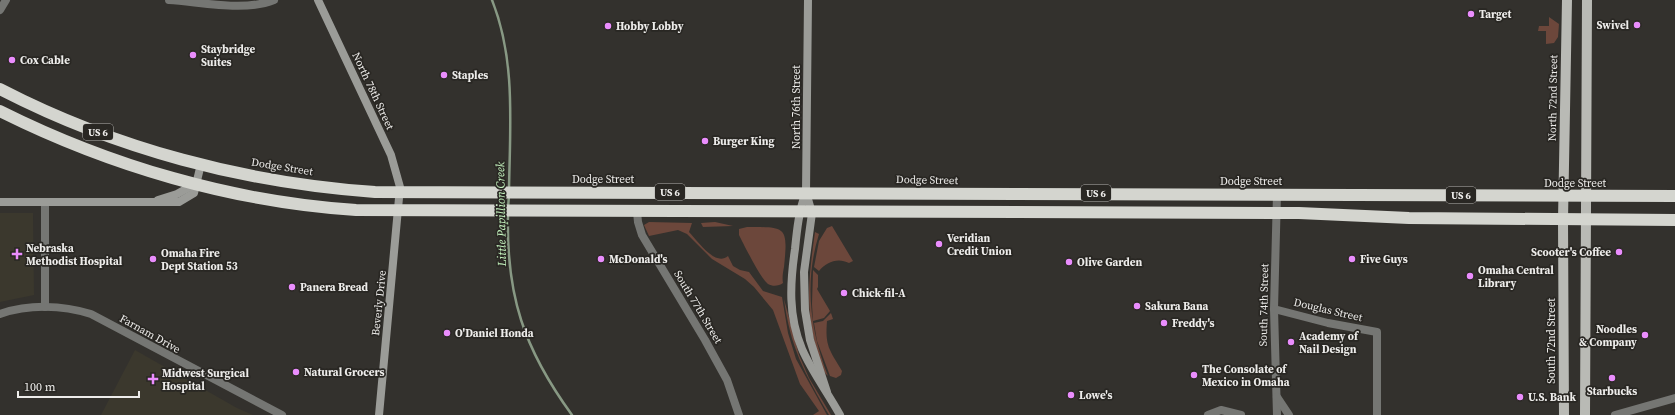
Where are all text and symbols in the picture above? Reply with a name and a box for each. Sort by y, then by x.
place label: Target [1479,7,1513,22]
marker: Target [1466,9,1476,19]
place label: Swivel [1597,18,1629,33]
place label: Hobby Lobby [616,19,684,34]
marker: Swivel [1632,20,1642,30]
marker: Hobby Lobby [603,21,613,31]
place label: Staybridge Suites [201,42,256,70]
marker: Staybridge Suites [188,50,198,60]
street label: North 78th Street [348,50,398,133]
place label: Cox Cable [20,53,70,68]
street label: North 72nd Street [1545,54,1561,141]
marker: Cox Cable [7,55,17,65]
street label: North 76th Street [789,65,804,149]
place label: Staples [452,68,488,83]
marker: Staples [439,70,449,80]
road number: US 6 [83,124,113,140]
place label: Burger King [713,134,775,149]
marker: Burger King [700,136,710,146]
street label: Dodge Street [250,155,314,179]
water label: Little Papillion Creek [492,161,510,267]
street label: Dodge Street [572,172,635,187]
street label: Dodge Street [896,172,959,188]
street label: Dodge Street [1220,174,1283,189]
street label: Dodge Street [1544,176,1607,191]
road number: US 6 [655,184,685,200]
road number: US 6 [1081,185,1111,201]
road number: US 6 [1446,187,1476,203]
place label: Veridian Credit Union [947,231,1012,259]
marker: Veridian Credit Union [934,239,944,249]
place label: Nebraska Methodist Hospital [26,241,123,269]
place label: Scooter's Coffee [1531,245,1611,260]
place label: Omaha Fire Dept Station 53 [161,246,238,274]
marker: Scooter's Coffee [1614,247,1624,257]
marker: Nebraska Methodist Hospital [11,248,23,260]
place label: McDonald's [609,252,667,267]
place label: Five Guys [1360,252,1408,267]
marker: Omaha Fire Dept Station 53 [148,254,158,264]
marker: McDonald's [596,254,606,264]
marker: Five Guys [1347,254,1357,264]
place label: Olive Garden [1077,255,1143,270]
marker: Olive Garden [1064,257,1074,267]
street label: South 74th Street [1256,263,1272,347]
place label: Omaha Central Library [1478,263,1554,291]
street label: South 77th Street [670,268,726,347]
street label: Beverly Drive [368,269,390,336]
marker: Omaha Central Library [1465,271,1475,281]
place label: Panera Bread [300,280,369,295]
marker: Panera Bread [287,282,297,292]
place label: Chick-fil-A [852,286,906,301]
marker: Chick-fil-A [839,288,849,298]
street label: Douglas Street [1292,295,1364,325]
street label: South 72nd Street [1544,298,1559,384]
place label: Sakura Bana [1145,299,1209,314]
marker: Sakura Bana [1132,301,1142,311]
street label: Farnam Drive [117,311,183,357]
place label: Freddy's [1172,316,1215,331]
marker: Freddy's [1159,318,1169,328]
place label: Noodles & Company [1579,322,1637,350]
place label: O'Daniel Honda [455,326,534,341]
marker: O'Daniel Honda [442,328,452,338]
place label: Academy of Nail Design [1299,329,1360,357]
marker: Noodles & Company [1640,330,1650,340]
marker: Academy of Nail Design [1286,337,1296,347]
place label: The Consolate of Mexico in Omaha [1202,362,1290,390]
place label: Natural Grocers [304,365,385,380]
place label: Midwest Surgical Hospital [162,366,249,394]
marker: Natural Grocers [291,367,301,377]
marker: The Consolate of Mexico in Omaha [1189,370,1199,380]
scale bar [18,373,139,399]
marker: Midwest Surgical Hospital [147,373,159,385]
marker: Starbucks [1607,373,1617,383]
text: 100 m [24,379,56,395]
place label: Starbucks [1587,384,1637,399]
place label: Lowe's [1079,388,1112,403]
marker: Lowe's [1066,390,1076,400]
place label: U.S. Bank [1528,390,1577,405]
marker: U.S. Bank [1515,392,1525,402]

